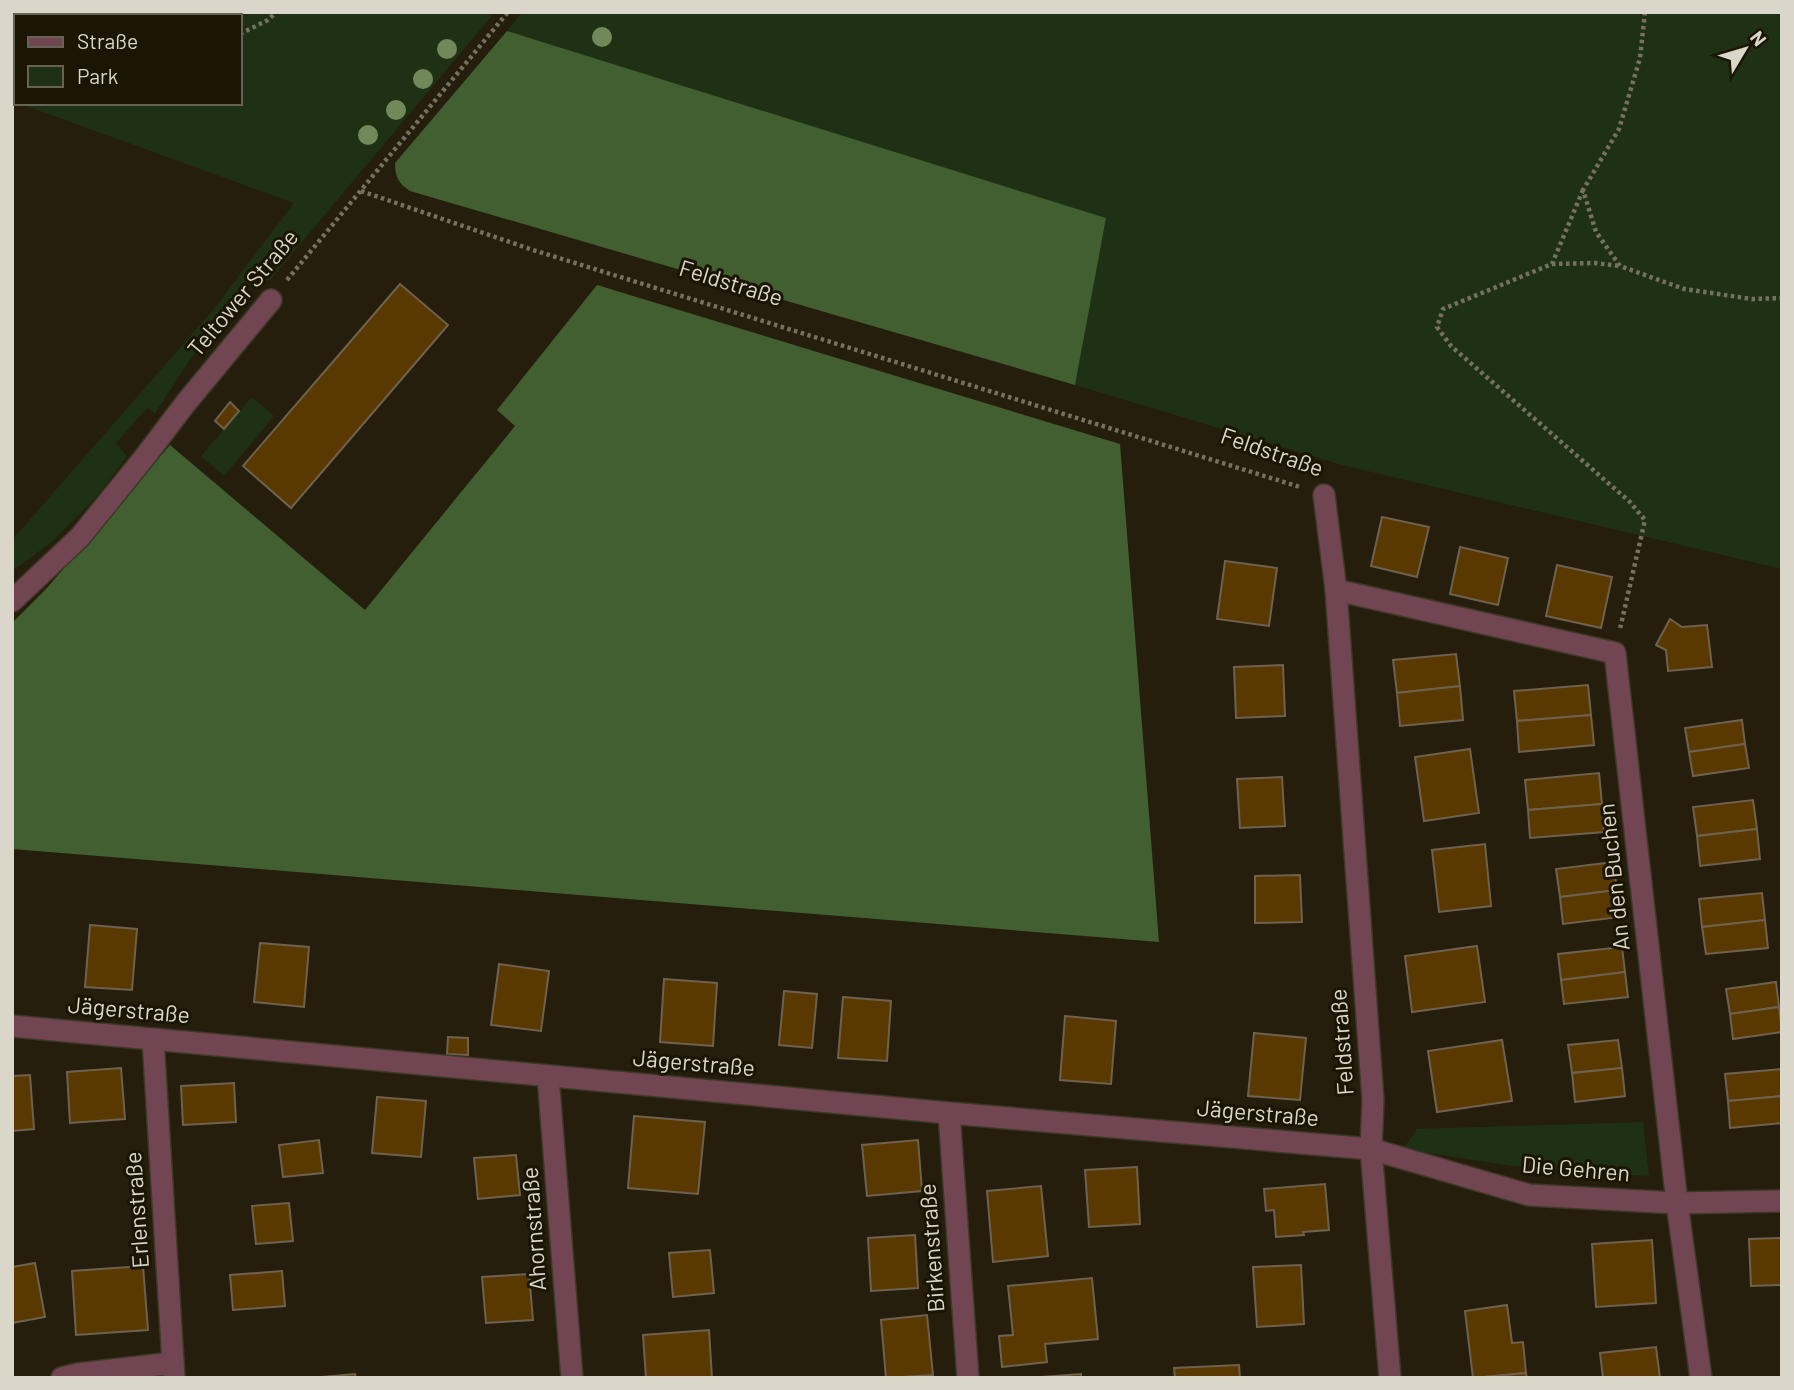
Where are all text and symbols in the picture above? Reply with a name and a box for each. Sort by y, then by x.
legend [14,14,242,105]
north arrow [1710,14,1780,84]
text: N [1746,26,1772,50]
text: Straße [77,28,138,53]
text: Park [77,63,118,88]
street label: Teltower Straße [181,223,304,362]
street label: Feldstraße [676,253,786,311]
street label: Feldstraße [1217,420,1327,482]
street label: An den Buchen [1591,802,1635,952]
street label: Feldstraße [1323,988,1359,1096]
street label: Jägerstraße [67,990,191,1028]
street label: Jägerstraße [632,1043,756,1081]
street label: Jägerstraße [1196,1093,1320,1131]
street label: Die Gehren [1521,1149,1631,1187]
street label: Erlenstraße [118,1151,154,1269]
street label: Ahornstraße [515,1166,551,1292]
street label: Birkenstraße [913,1183,949,1313]

